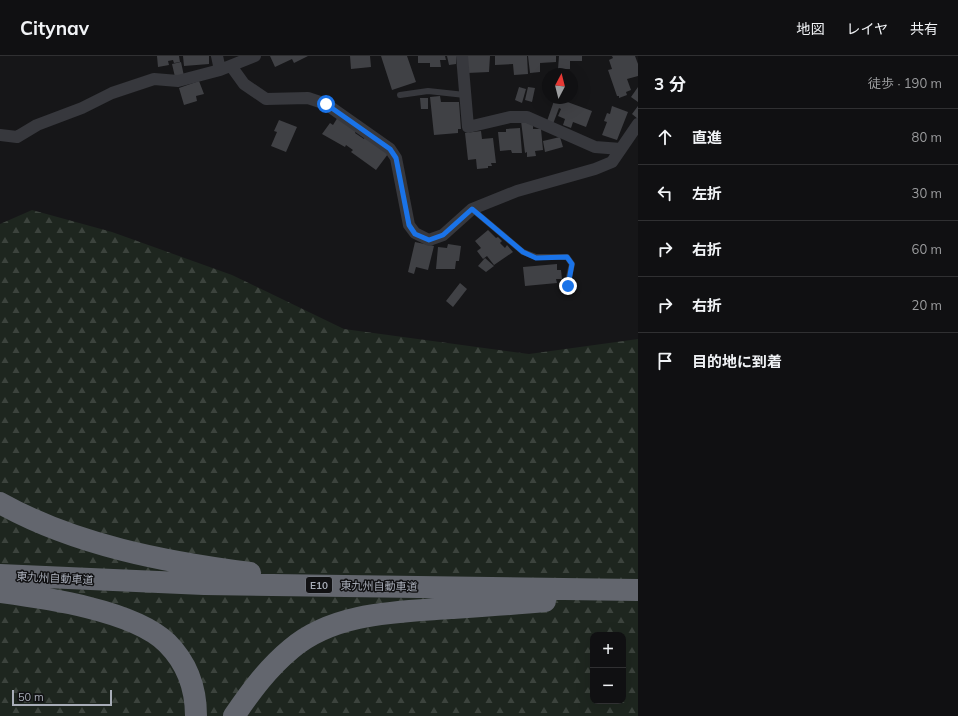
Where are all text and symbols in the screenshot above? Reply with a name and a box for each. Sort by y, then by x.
text: Citynav [20,16,89,40]
text: 地図 [796,20,824,38]
text: レイヤ [846,20,888,38]
text: 共有 [910,20,938,38]
north arrow [542,68,578,104]
text: 3 分 [654,73,686,94]
text: 徒歩 · 190 m [868,75,942,91]
route start [317,95,335,113]
icon: ahead [654,126,676,148]
text: 直進 [692,128,722,147]
text: 80 m [912,129,942,145]
icon: left [654,182,676,204]
text: 左折 [692,184,722,203]
text: 30 m [912,185,942,201]
icon: right [654,238,676,260]
text: 右折 [692,240,722,259]
text: 60 m [912,241,942,257]
route end [559,277,577,295]
icon: right [654,294,676,316]
text: 右折 [692,296,722,315]
text: 20 m [912,297,942,313]
icon: arrive [654,350,676,372]
text: 目的地に到着 [692,352,782,371]
street label: 東九州自動車道 [16,569,94,587]
road number: E10 [306,577,332,593]
street label: 東九州自動車道 [340,578,418,594]
map controls [590,632,626,704]
button: + [590,632,626,668]
button: − [590,668,626,704]
scale bar [12,688,112,707]
text: 50 m [18,690,44,704]

